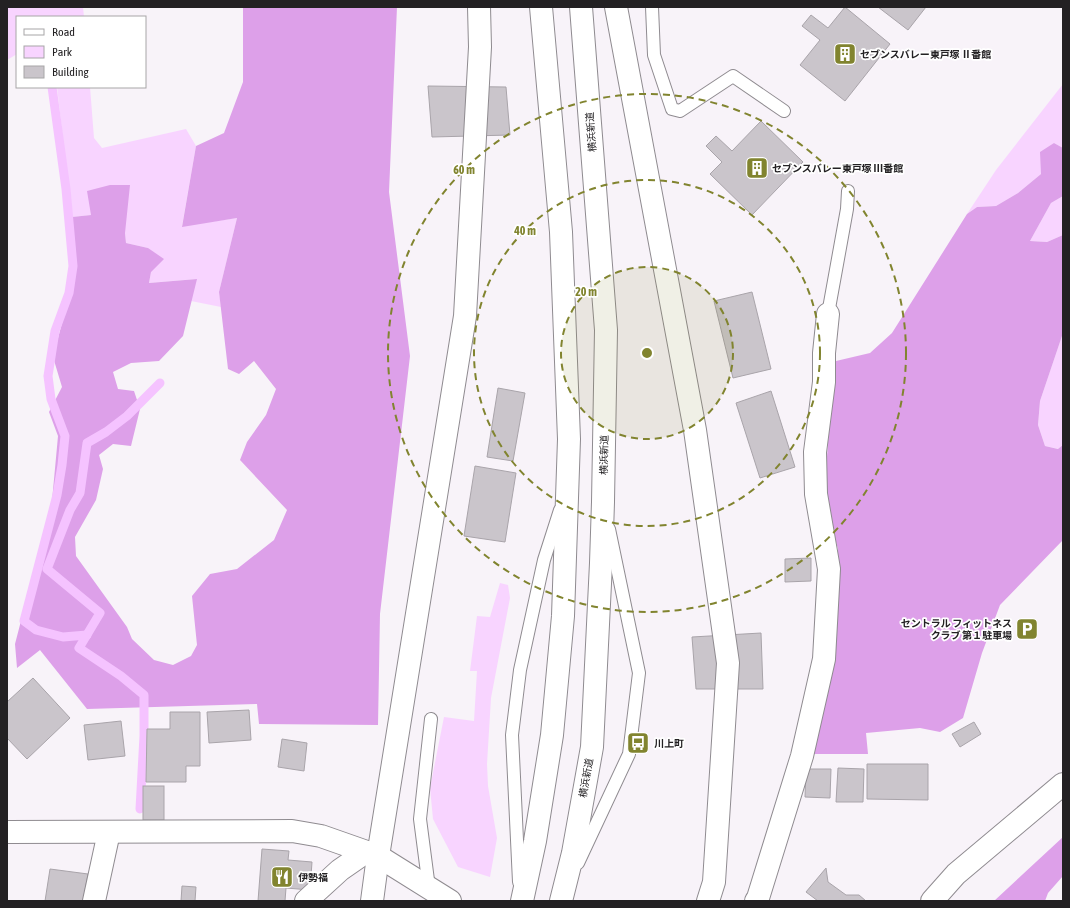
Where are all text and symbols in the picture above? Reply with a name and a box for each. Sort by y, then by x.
legend [16,16,146,88]
text: Road [52,25,75,39]
building icon: セブンスバレー東戸塚 Ⅱ番館 [832,41,858,67]
text: Park [52,45,73,59]
place label: セブンスバレー東戸塚 Ⅱ番館 [860,49,991,60]
text: Building [52,65,90,79]
street label: 横浜新道 [584,112,598,152]
building icon: セブンスバレー東戸塚 Ⅲ番館 [744,155,770,181]
text: 60 m [453,163,475,177]
place label: セブンスバレー東戸塚 Ⅲ番館 [772,163,903,174]
text: 40 m [513,224,536,238]
text: 20 m [575,285,597,299]
centre of rings [640,346,654,360]
street label: 横浜新道 [598,435,610,475]
parking icon: セントラル フィットネス クラブ 第１駐車場 [1014,616,1040,642]
place label: セントラル フィットネス クラブ 第１駐車場 [901,618,1012,641]
bus stop icon: 川上町 [625,730,651,756]
place label: 川上町 [654,738,684,749]
street label: 横浜新道 [577,757,595,799]
restaurant icon: 伊勢福 [269,864,295,890]
place label: 伊勢福 [298,872,328,883]

